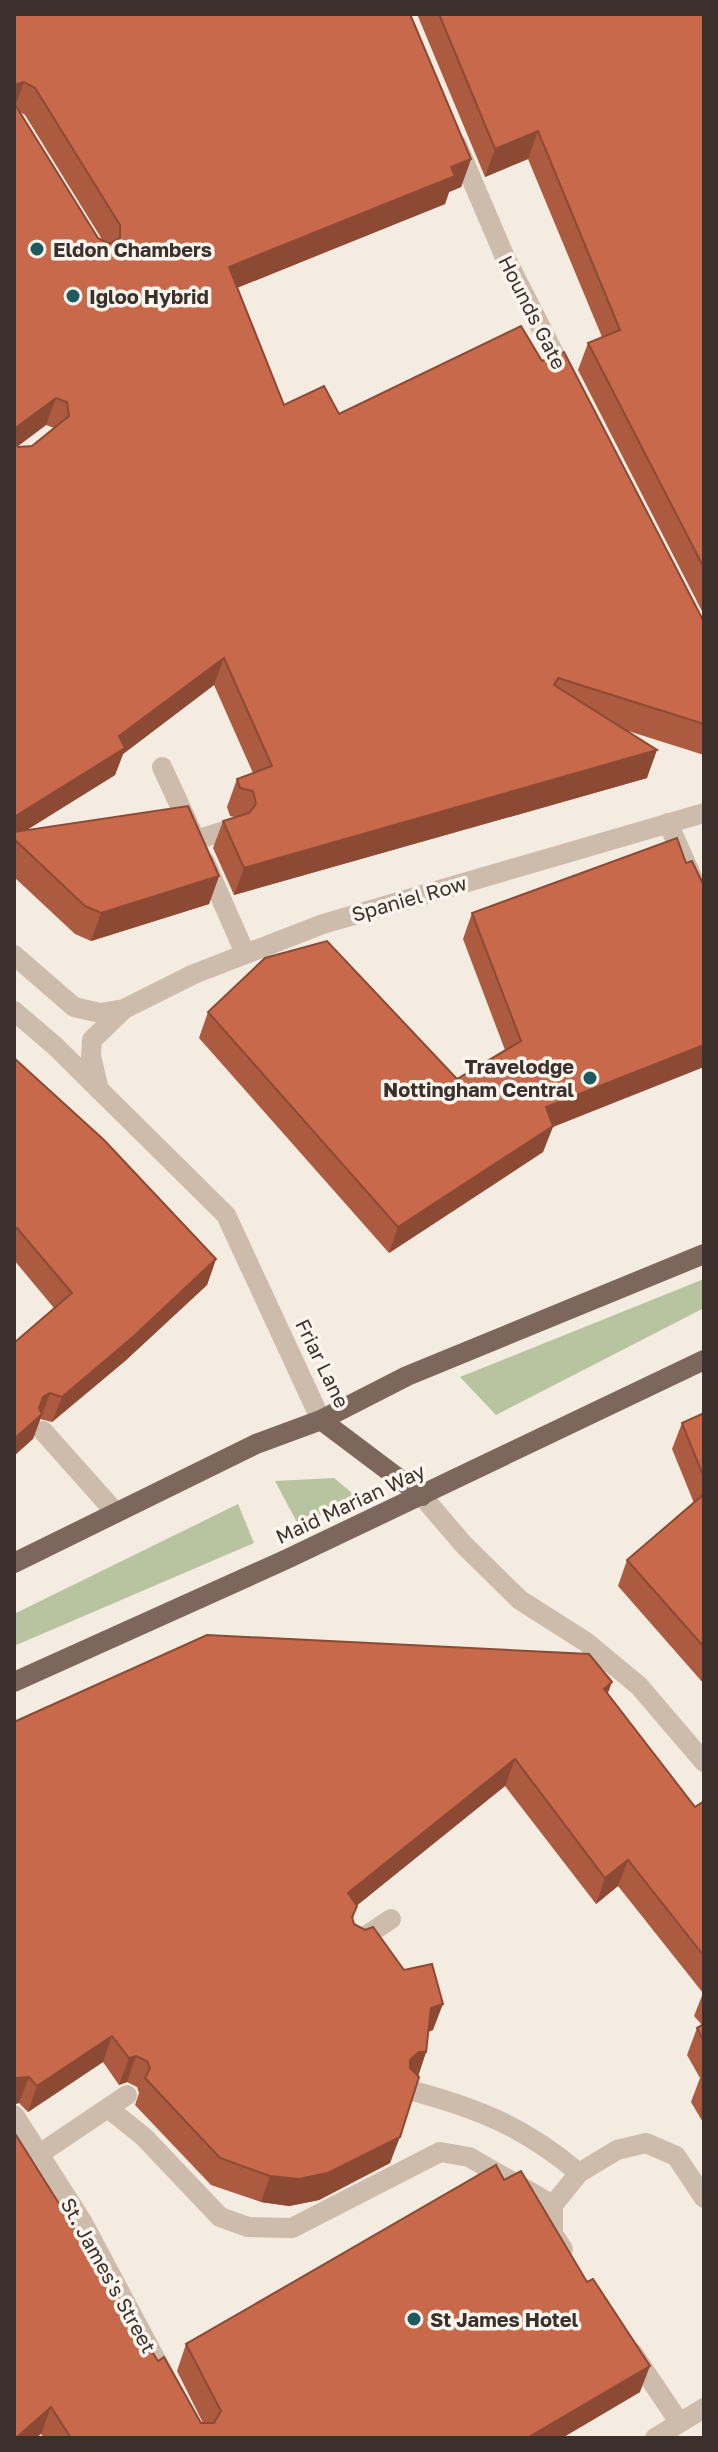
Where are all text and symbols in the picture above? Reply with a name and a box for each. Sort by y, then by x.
place label: Eldon Chambers [53,237,212,261]
marker: Eldon Chambers [28,240,46,258]
street label: Hounds Gate [494,251,572,373]
place label: Igloo Hybrid [89,284,209,308]
marker: Igloo Hybrid [64,287,82,305]
street label: Spaniel Row [349,870,469,926]
place label: Travelodge Nottingham Central [383,1054,574,1101]
marker: Travelodge Nottingham Central [581,1069,599,1087]
street label: Friar Lane [291,1315,355,1411]
street label: Maid Marian Way [272,1458,428,1548]
street label: St. James's Street [56,2193,162,2357]
place label: St James Hotel [430,2307,579,2331]
marker: St James Hotel [405,2310,423,2328]

